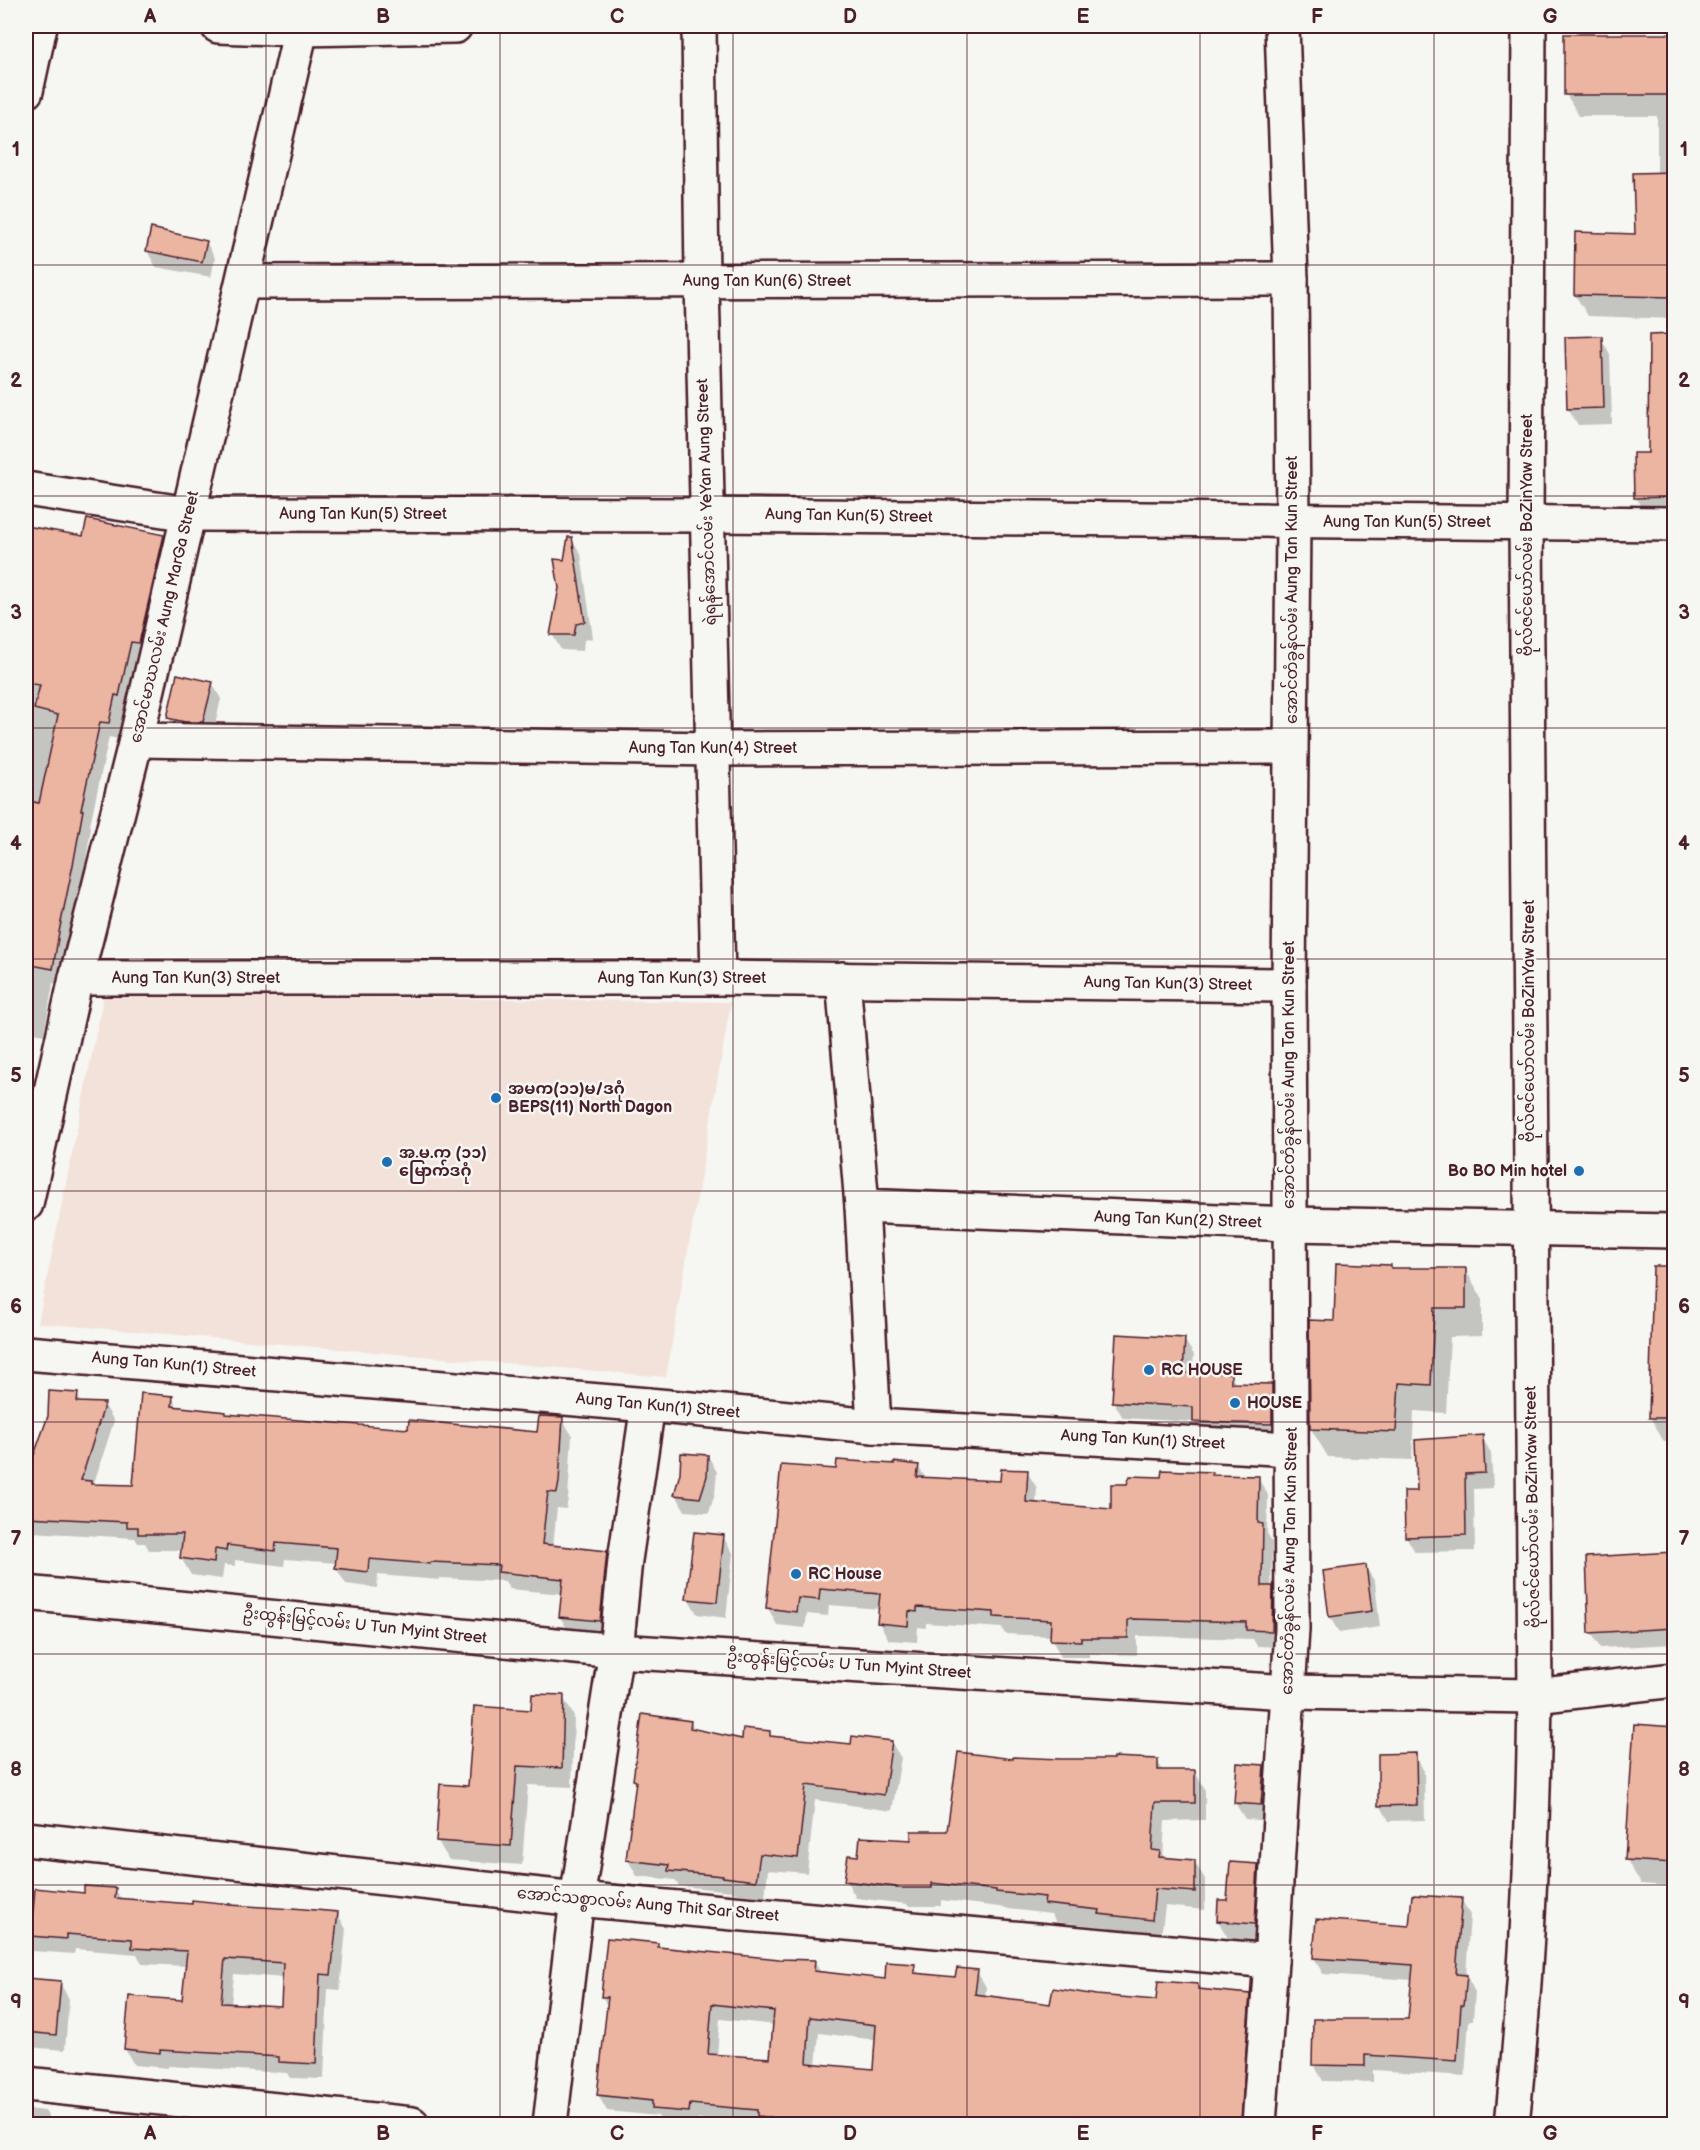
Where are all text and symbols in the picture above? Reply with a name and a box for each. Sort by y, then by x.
text: A [143,5,157,29]
text: B [376,5,390,29]
text: C [610,5,624,29]
text: D [843,5,857,29]
text: E [1077,5,1090,29]
text: F [1311,5,1323,29]
text: G [1543,5,1558,29]
text: 1 [12,138,20,162]
text: 1 [1680,138,1688,162]
street label: Aung Tan Kun(6) Street [683,272,851,291]
text: 2 [10,369,22,393]
text: 2 [1678,369,1690,393]
street label: ရဲရန်အောင်လမ်း YeYan Aung Street [690,378,724,626]
street label: ဗိုလ်ဇင်ယော်လမ်း BoZinYaw Street [1515,414,1541,656]
street label: အောင်တံခွန်လမ်း Aung Tan Kun Street [1280,456,1305,724]
street label: အောင်မာဃလမ်း Aung MarGa Street [124,488,203,745]
street label: Aung Tan Kun(5) Street [279,505,447,524]
street label: Aung Tan Kun(5) Street [765,505,933,527]
street label: Aung Tan Kun(5) Street [1323,513,1491,532]
text: 3 [10,601,22,625]
text: 3 [1678,601,1690,625]
street label: Aung Tan Kun(4) Street [629,739,797,758]
text: 4 [10,832,22,856]
text: 4 [1678,832,1690,856]
street label: ဗိုလ်ဇင်ယော်လမ်း BoZinYaw Street [1517,900,1543,1142]
street label: အောင်တံခွန်လမ်း Aung Tan Kun Street [1277,941,1302,1209]
street label: Aung Tan Kun(3) Street [112,969,280,988]
street label: Aung Tan Kun(3) Street [598,969,766,988]
street label: Aung Tan Kun(3) Street [1084,973,1252,995]
text: 5 [10,1064,22,1088]
text: 5 [1678,1064,1690,1088]
place label: အမက(၁၁)မ/ဒဂုံ BEPS(11) North Dagon [508,1079,672,1117]
marker: အမက(၁၁)မ/ဒဂုံ BEPS(11) North Dagon [489,1091,503,1105]
place label: အ.မ.က (၁၁) မြောက်ဒဂုံ [399,1144,487,1184]
marker: အ.မ.က (၁၁) မြောက်ဒဂုံ [380,1155,394,1169]
place label: Bo BO Min hotel [1448,1162,1567,1181]
marker: Bo BO Min hotel [1572,1164,1586,1178]
street label: Aung Tan Kun(2) Street [1094,1208,1262,1232]
text: 6 [10,1295,22,1319]
text: 6 [1678,1295,1690,1319]
street label: Aung Tan Kun(1) Street [91,1348,257,1382]
place label: RC HOUSE [1161,1361,1243,1380]
marker: RC HOUSE [1142,1363,1156,1377]
street label: ဗိုလ်ဇင်ယော်လမ်း BoZinYaw Street [1518,1386,1549,1628]
street label: Aung Tan Kun(1) Street [575,1389,741,1423]
place label: HOUSE [1247,1394,1302,1413]
marker: HOUSE [1228,1396,1242,1410]
street label: Aung Tan Kun(1) Street [1060,1426,1226,1454]
street label: အောင်တံခွန်လမ်း Aung Tan Kun Street [1275,1427,1305,1695]
text: 7 [10,1527,22,1551]
text: 7 [1678,1527,1690,1551]
place label: RC House [808,1565,882,1584]
marker: RC House [789,1567,803,1581]
street label: ဦးထွန်းမြင့်လမ်း U Tun Myint Street [242,1601,488,1651]
street label: ဦးထွန်းမြင့်လမ်း U Tun Myint Street [726,1644,972,1686]
text: 8 [10,1758,22,1782]
text: 8 [1678,1758,1690,1782]
street label: အောင်သစ္စာလမ်း Aung Thit Sar Street [516,1881,780,1929]
text: 9 [10,1990,22,2014]
text: 9 [1678,1990,1690,2014]
text: A [143,2122,157,2146]
text: B [376,2122,390,2146]
text: C [610,2122,624,2146]
text: D [843,2122,857,2146]
text: E [1077,2122,1090,2146]
text: F [1311,2122,1323,2146]
text: G [1543,2122,1558,2146]

